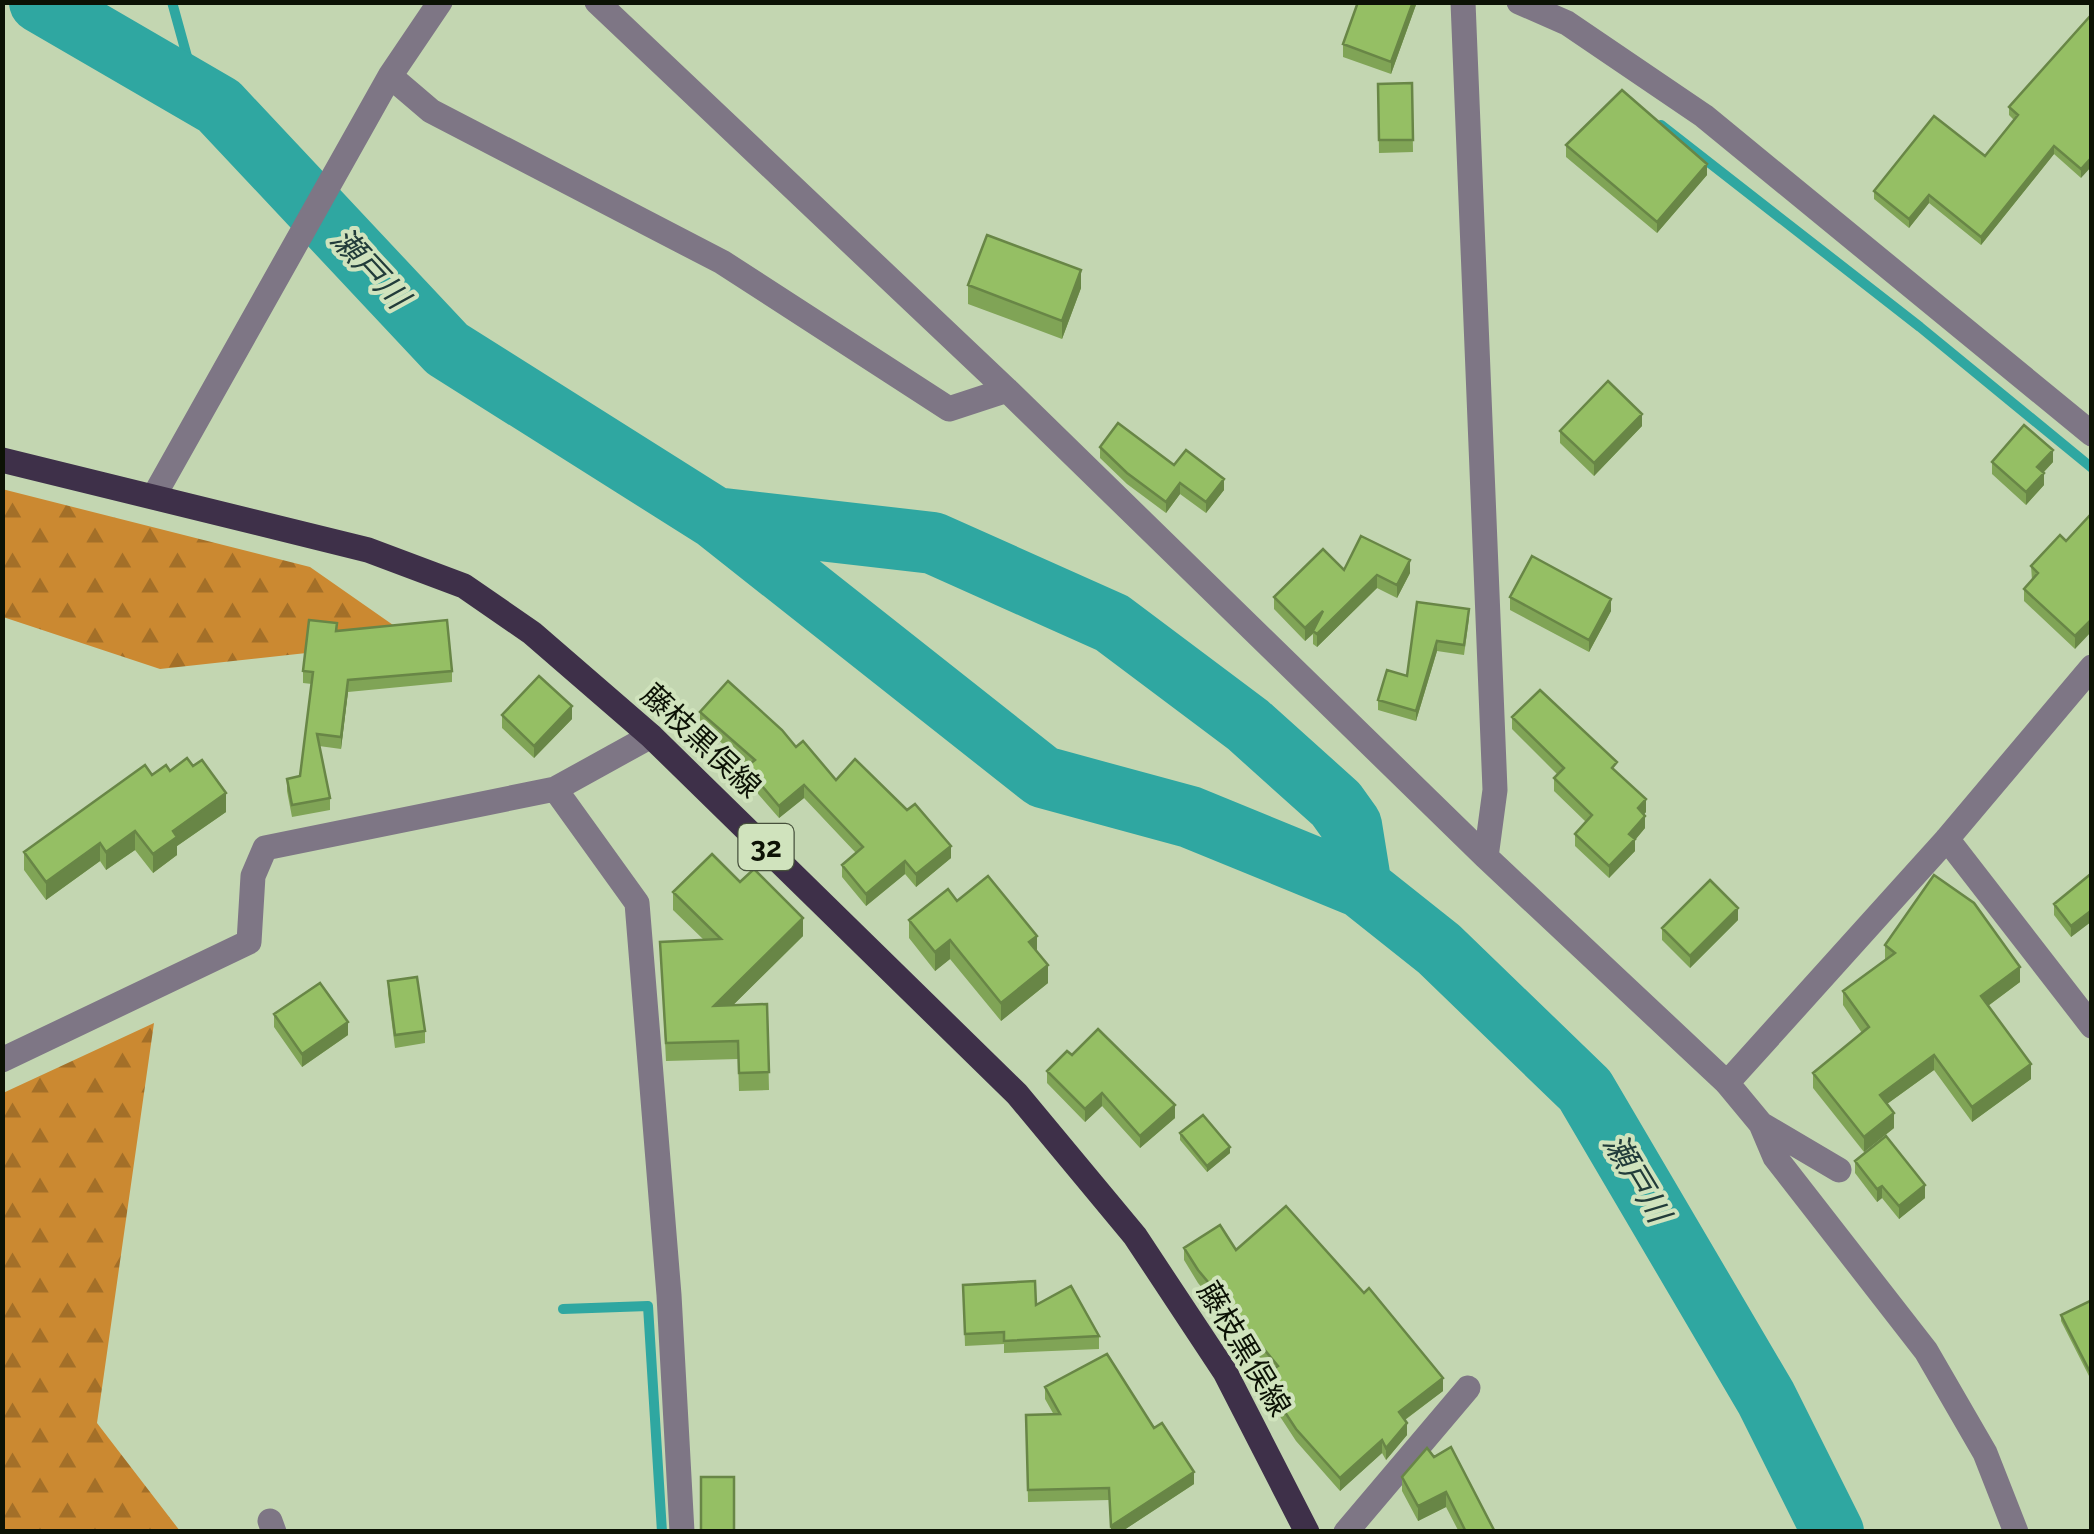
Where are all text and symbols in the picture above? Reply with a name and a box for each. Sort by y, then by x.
water label: 瀬戸川 [324,220,419,318]
street label: 藤枝黒俣線 [635,677,768,805]
road number: 32 [738,824,794,870]
water label: 瀬戸川 [1597,1127,1680,1231]
street label: 藤枝黒俣線 [1191,1275,1298,1422]

